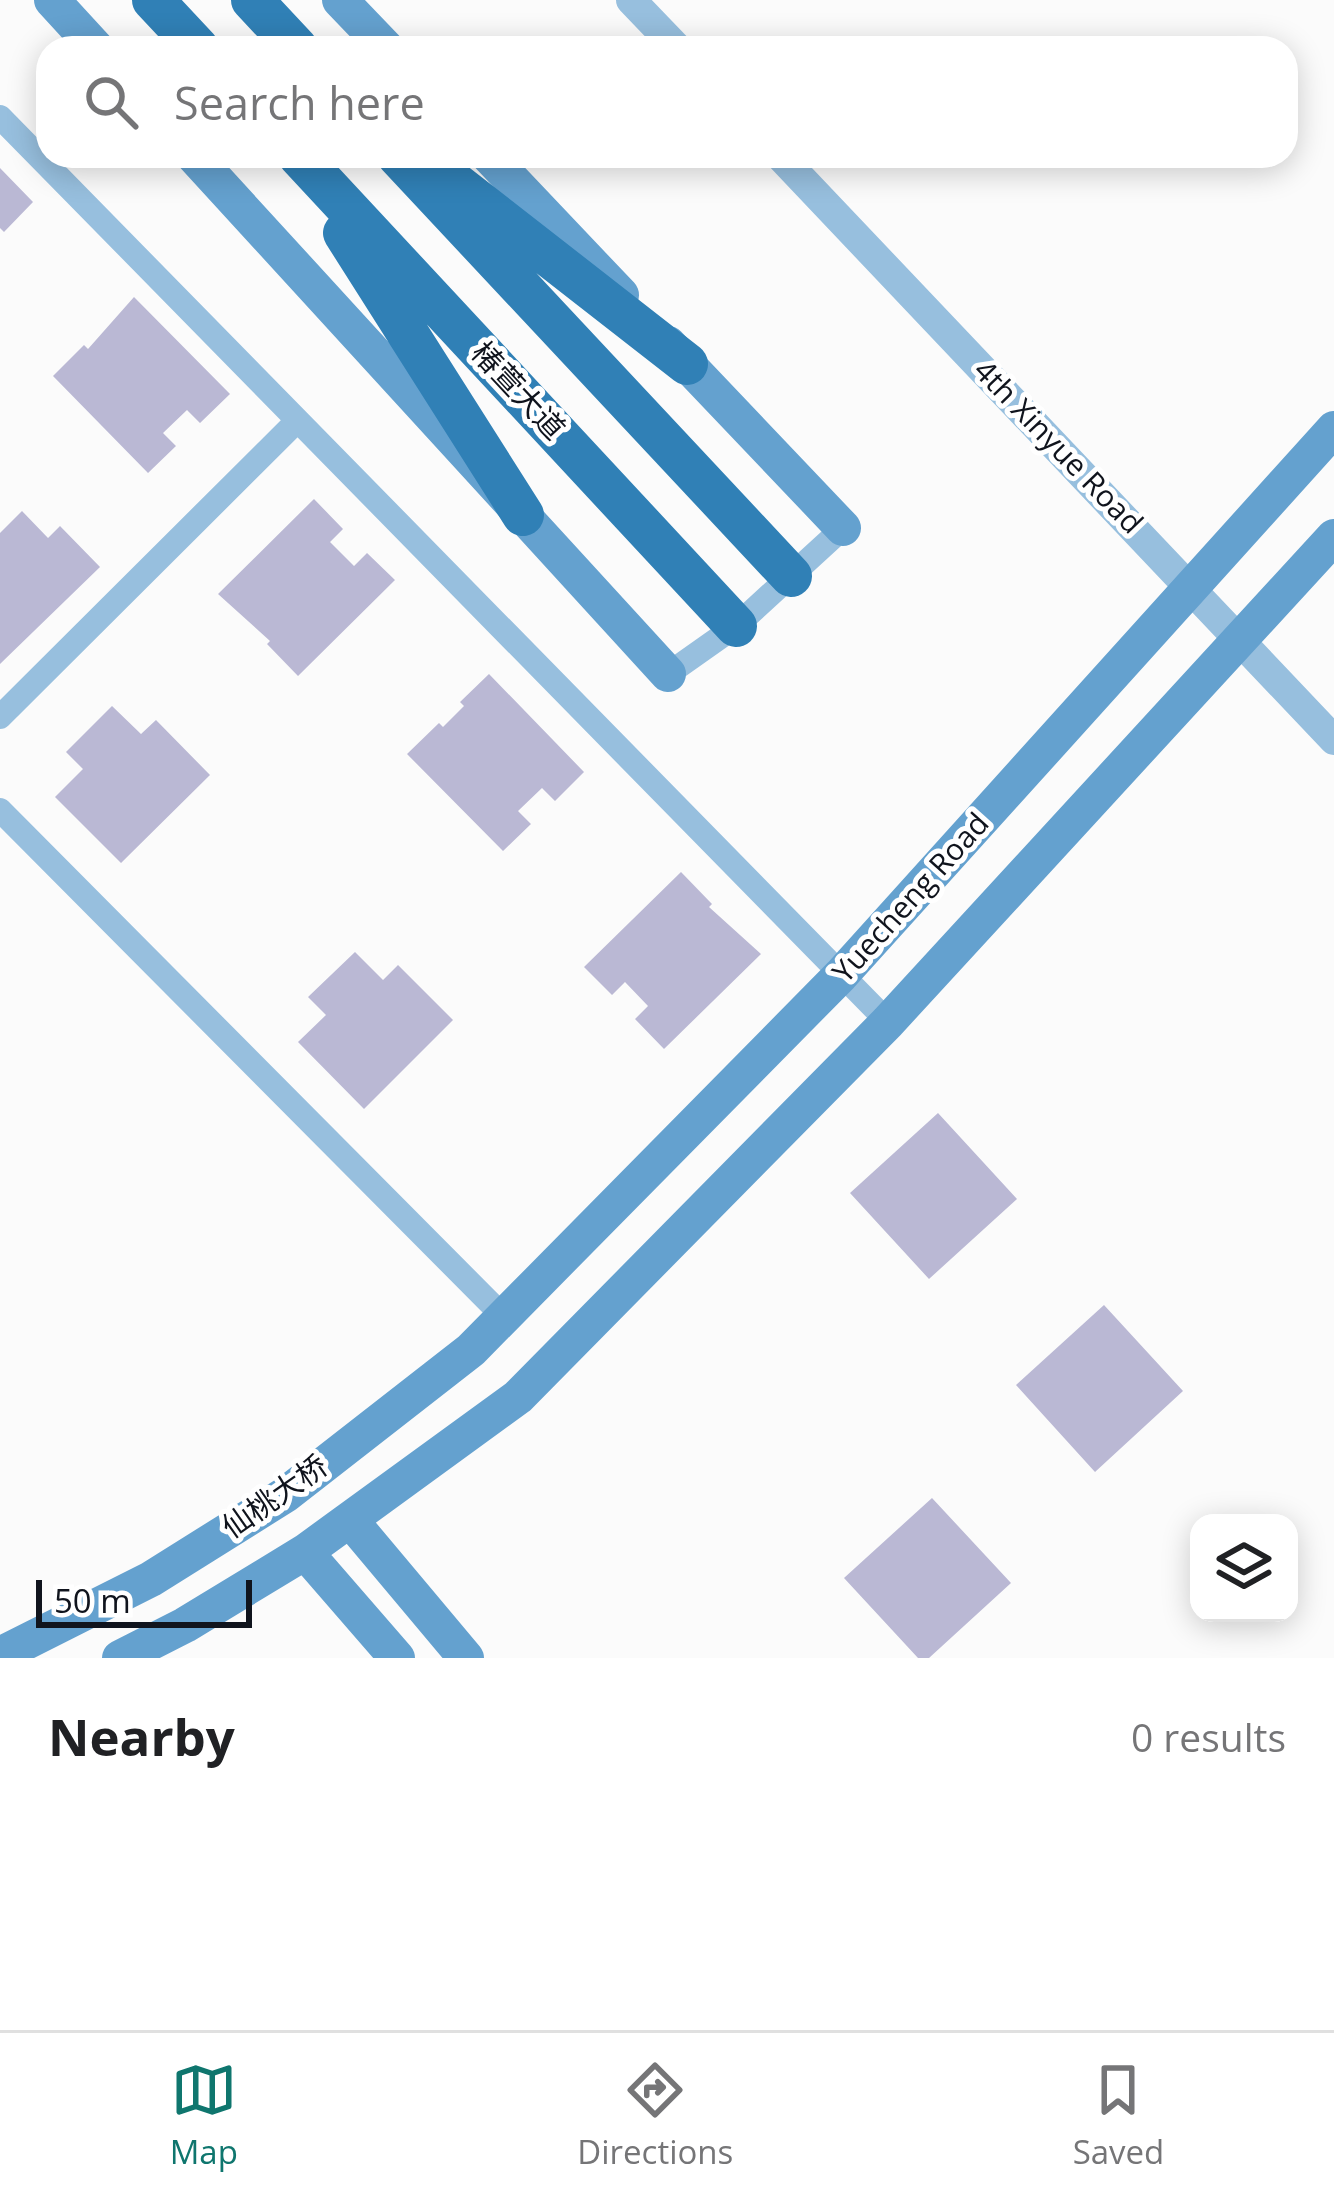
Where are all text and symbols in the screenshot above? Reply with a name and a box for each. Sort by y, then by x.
search box [36,36,1298,168]
icon: search [78,69,144,135]
text: Search here [174,72,425,133]
street label: 椿萱大道 [463,332,575,448]
street label: 4th Xinyue Road [965,350,1153,542]
street label: Yuecheng Road [822,803,997,991]
street label: 仙桃大桥 [213,1445,335,1547]
map controls [1190,1514,1298,1622]
button: layers [1190,1514,1298,1622]
scale bar [36,1574,252,1627]
text: 50 m [54,1578,131,1623]
text: Nearby [48,1701,235,1771]
text: 0 results [1131,1710,1286,1763]
tab: Map [170,2057,238,2174]
tab: Directions [577,2057,733,2174]
tab: Saved [1073,2057,1164,2174]

